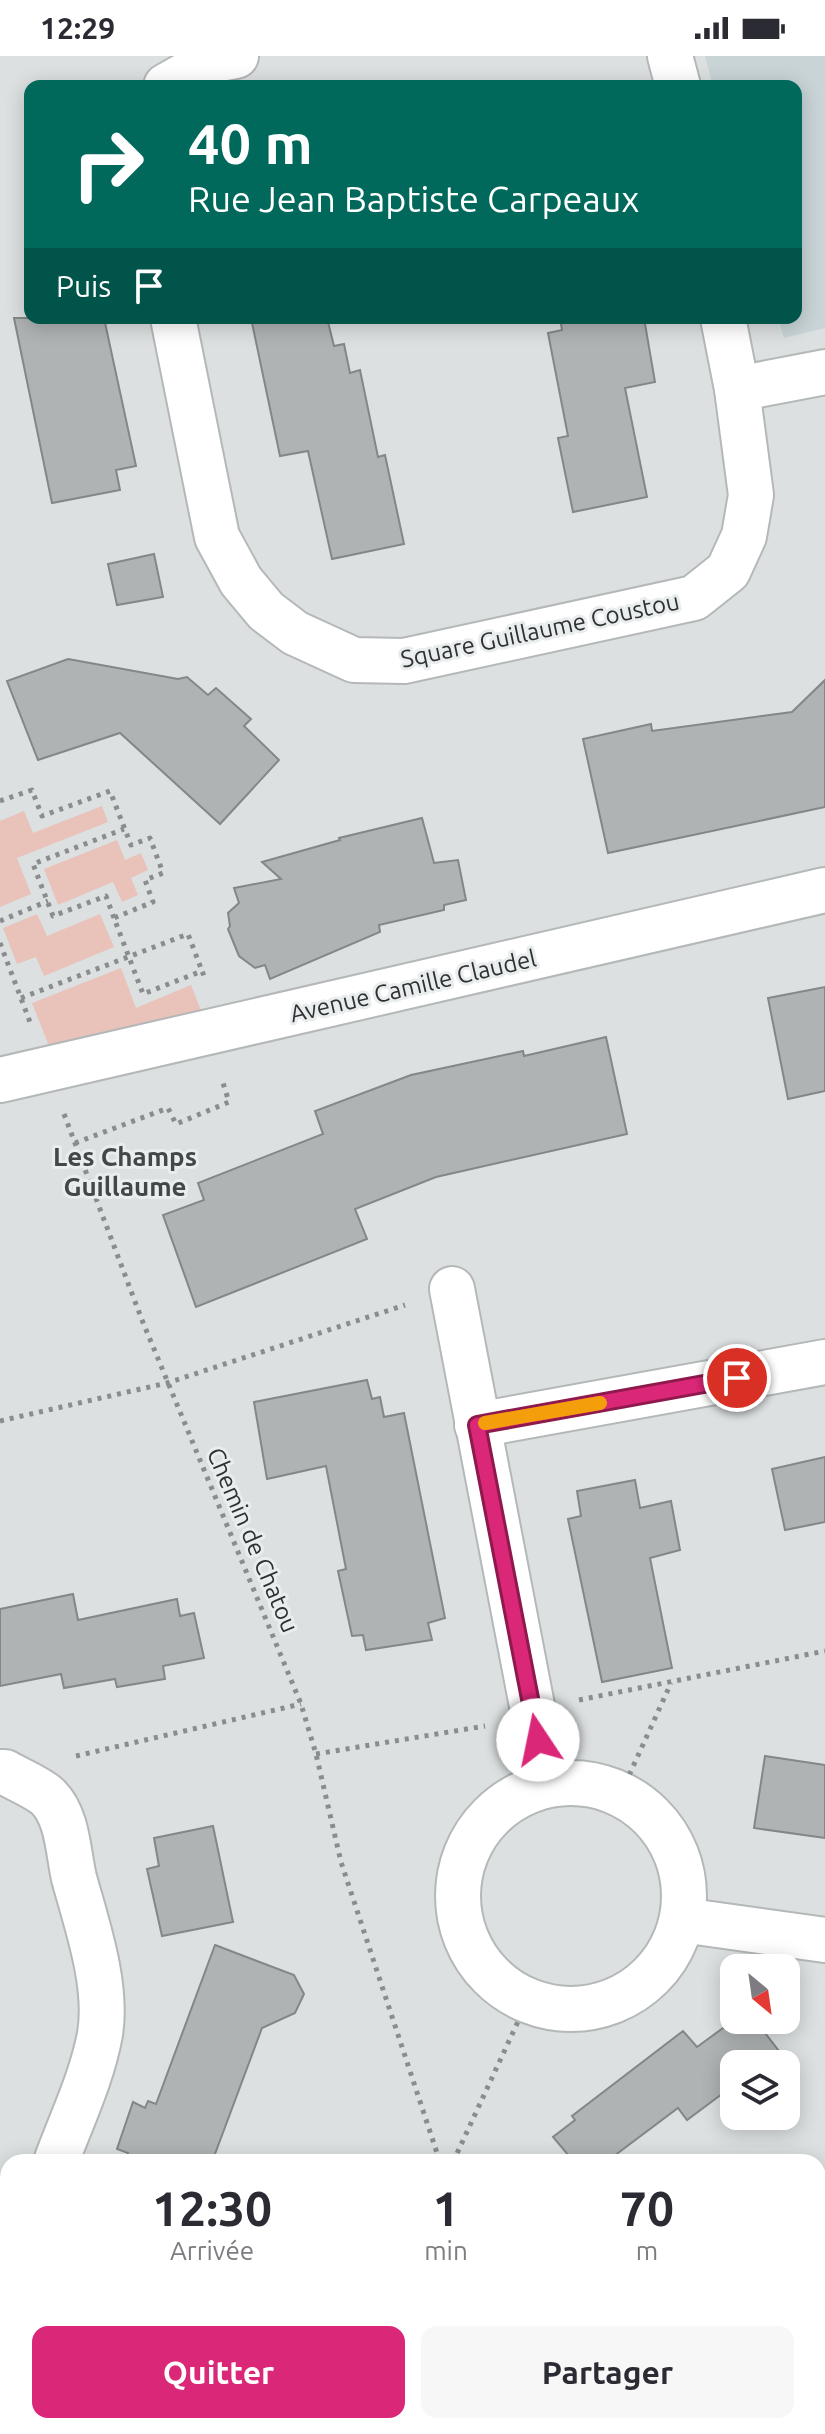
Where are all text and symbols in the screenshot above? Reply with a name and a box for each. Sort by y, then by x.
text: 12:29 [40,11,115,45]
icon: right [56,112,160,216]
text: 40 m [188,112,313,175]
text: Rue Jean Baptiste Carpeaux [188,178,640,219]
icon: arrive [127,264,171,308]
text: Puis [56,269,111,303]
street label: Square Guillaume Coustou [398,587,682,673]
street label: Avenue Camille Claudel [287,945,539,1027]
district label: Les Champs Guillaume [53,1142,197,1201]
pin [703,1344,771,1412]
icon: arrive [715,1356,759,1400]
street label: Chemin de Chatou [202,1444,304,1636]
position arrow [496,1698,580,1782]
north arrow [720,1954,800,2034]
map controls [720,1954,800,2130]
button: layers [720,2050,800,2130]
text: 12:30 [152,2181,272,2235]
text: 1 [432,2181,460,2235]
text: 70 [620,2181,674,2235]
text: Arrivée [170,2236,254,2265]
text: min [424,2236,468,2265]
text: m [636,2236,658,2265]
button: Quitter [32,2326,405,2418]
button: Partager [421,2326,794,2418]

